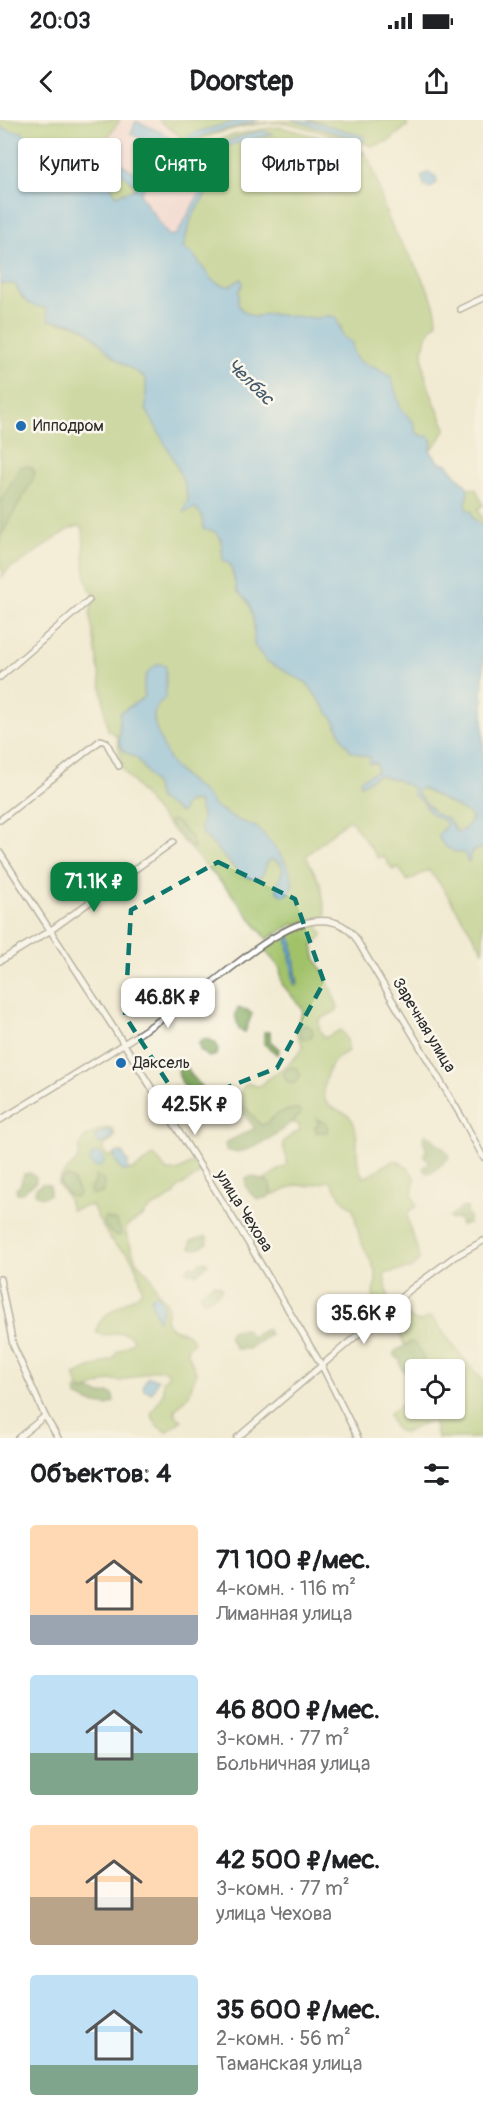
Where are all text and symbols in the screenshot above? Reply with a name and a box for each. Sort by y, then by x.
text: 20:03 [30,7,91,35]
icon: back [30,65,63,98]
text: Doorstep [189,65,294,98]
icon: share [420,65,453,98]
chip: Купить [18,138,121,192]
chip: Снять [133,138,229,192]
chip: Фильтры [241,138,361,192]
water label: Челбас [222,354,279,411]
place label: Ипподром [33,416,104,436]
marker: Ипподром [14,419,28,433]
pin: 71.1K ₽ [39,862,149,913]
text: 71.1K ₽ [65,869,124,894]
street label: Заречная улица [388,974,460,1076]
pin: 46.8K ₽ [113,978,223,1029]
text: 46.8K ₽ [135,985,201,1010]
place label: Даксель [132,1053,190,1073]
marker: Даксель [114,1056,128,1070]
pin: 42.5K ₽ [140,1085,250,1136]
text: 42.5K ₽ [162,1092,228,1117]
street label: улица Чехова [210,1166,277,1256]
pin: 35.6K ₽ [309,1294,419,1345]
text: 35.6K ₽ [331,1301,397,1326]
map controls [405,1359,465,1419]
button: locate [405,1359,465,1419]
text: Объектов: 4 [30,1458,171,1490]
icon: filters [420,1458,453,1491]
text: 71 100 ₽/мес. [216,1544,371,1576]
icon: home [78,1549,150,1621]
text: 4-комн. · 116 m² [216,1576,356,1601]
text: Лиманная улица [216,1601,352,1626]
text: 46 800 ₽/мес. [216,1694,380,1726]
icon: home [78,1699,150,1771]
text: 3-комн. · 77 m² [216,1726,350,1751]
text: Больничная улица [216,1751,370,1776]
text: 42 500 ₽/мес. [216,1844,380,1876]
icon: home [78,1849,150,1921]
text: 3-комн. · 77 m² [216,1876,350,1901]
text: улица Чехова [216,1901,332,1926]
text: 35 600 ₽/мес. [216,1994,380,2026]
icon: home [78,1999,150,2071]
text: 2-комн. · 56 m² [216,2026,351,2051]
text: Таманская улица [216,2051,362,2076]

